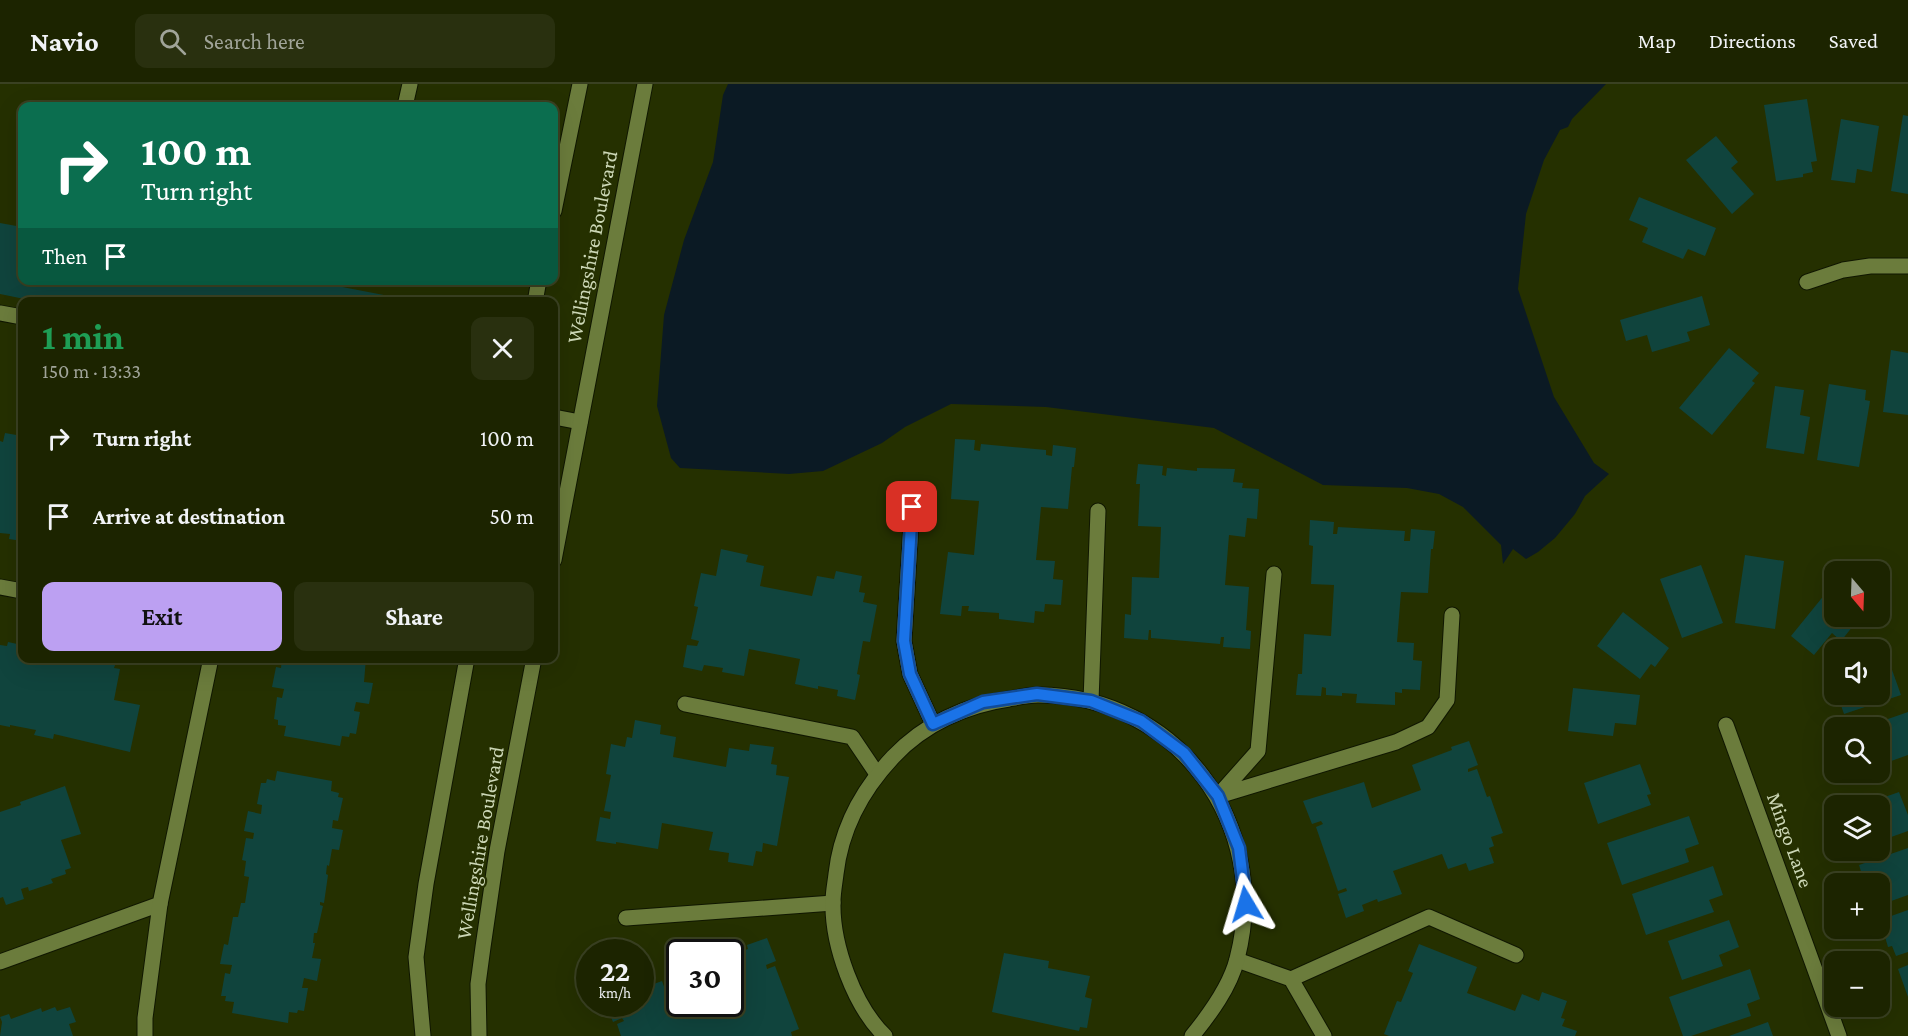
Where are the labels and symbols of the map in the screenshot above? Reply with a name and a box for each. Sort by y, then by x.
street label: Wellingshire Boulevard [562,149,622,345]
pin [886,481,937,532]
north arrow [1824,561,1890,627]
street label: Wellingshire Boulevard [451,745,509,941]
street label: Mingo Lane [1762,789,1818,891]
position arrow [1214,872,1278,936]
speed limit sign: 30 [666,939,744,1017]

